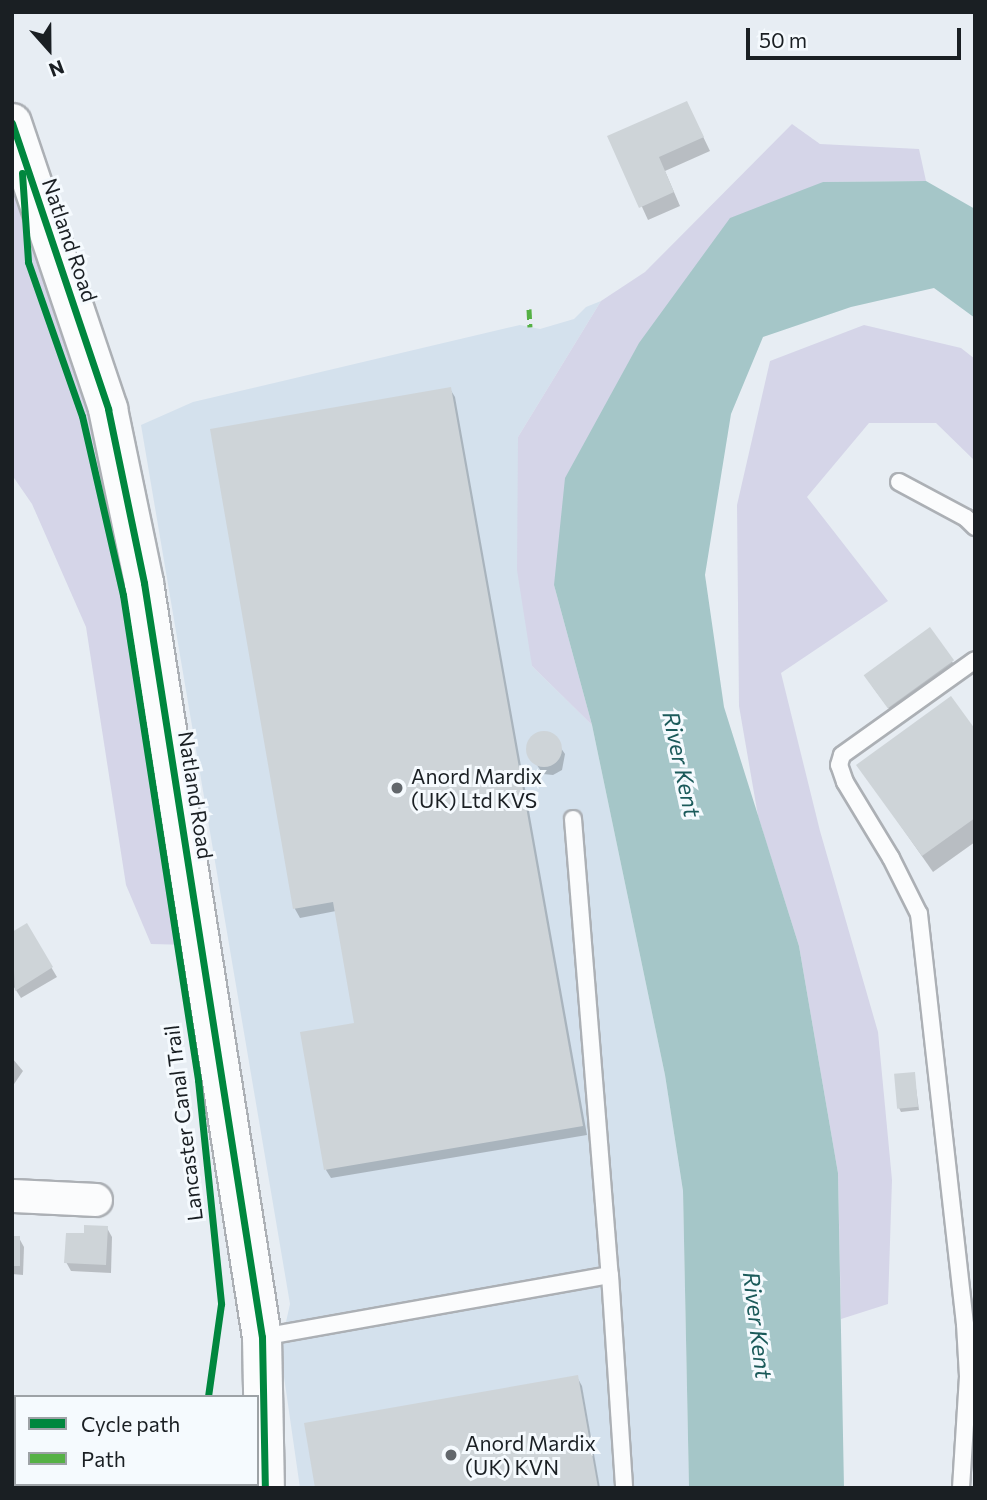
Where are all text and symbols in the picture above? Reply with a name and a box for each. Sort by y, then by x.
north arrow [14,14,84,84]
scale bar [749,14,964,58]
text: 50 m [759,27,807,52]
text: N [46,56,67,82]
street label: Natland Road [37,175,103,305]
water label: River Kent [657,708,707,820]
street label: Natland Road [173,729,219,861]
place label: Anord Mardix (UK) Ltd KVS [411,763,542,813]
marker: Anord Mardix (UK) Ltd KVS [389,780,405,796]
street label: Lancaster Canal Trail [158,1024,208,1222]
water label: River Kent [738,1270,778,1380]
legend [14,1395,259,1486]
text: Cycle path [81,1411,180,1436]
place label: Anord Mardix (UK) KVN [465,1430,596,1480]
text: Path [81,1446,126,1471]
marker: Anord Mardix (UK) KVN [443,1447,459,1463]

